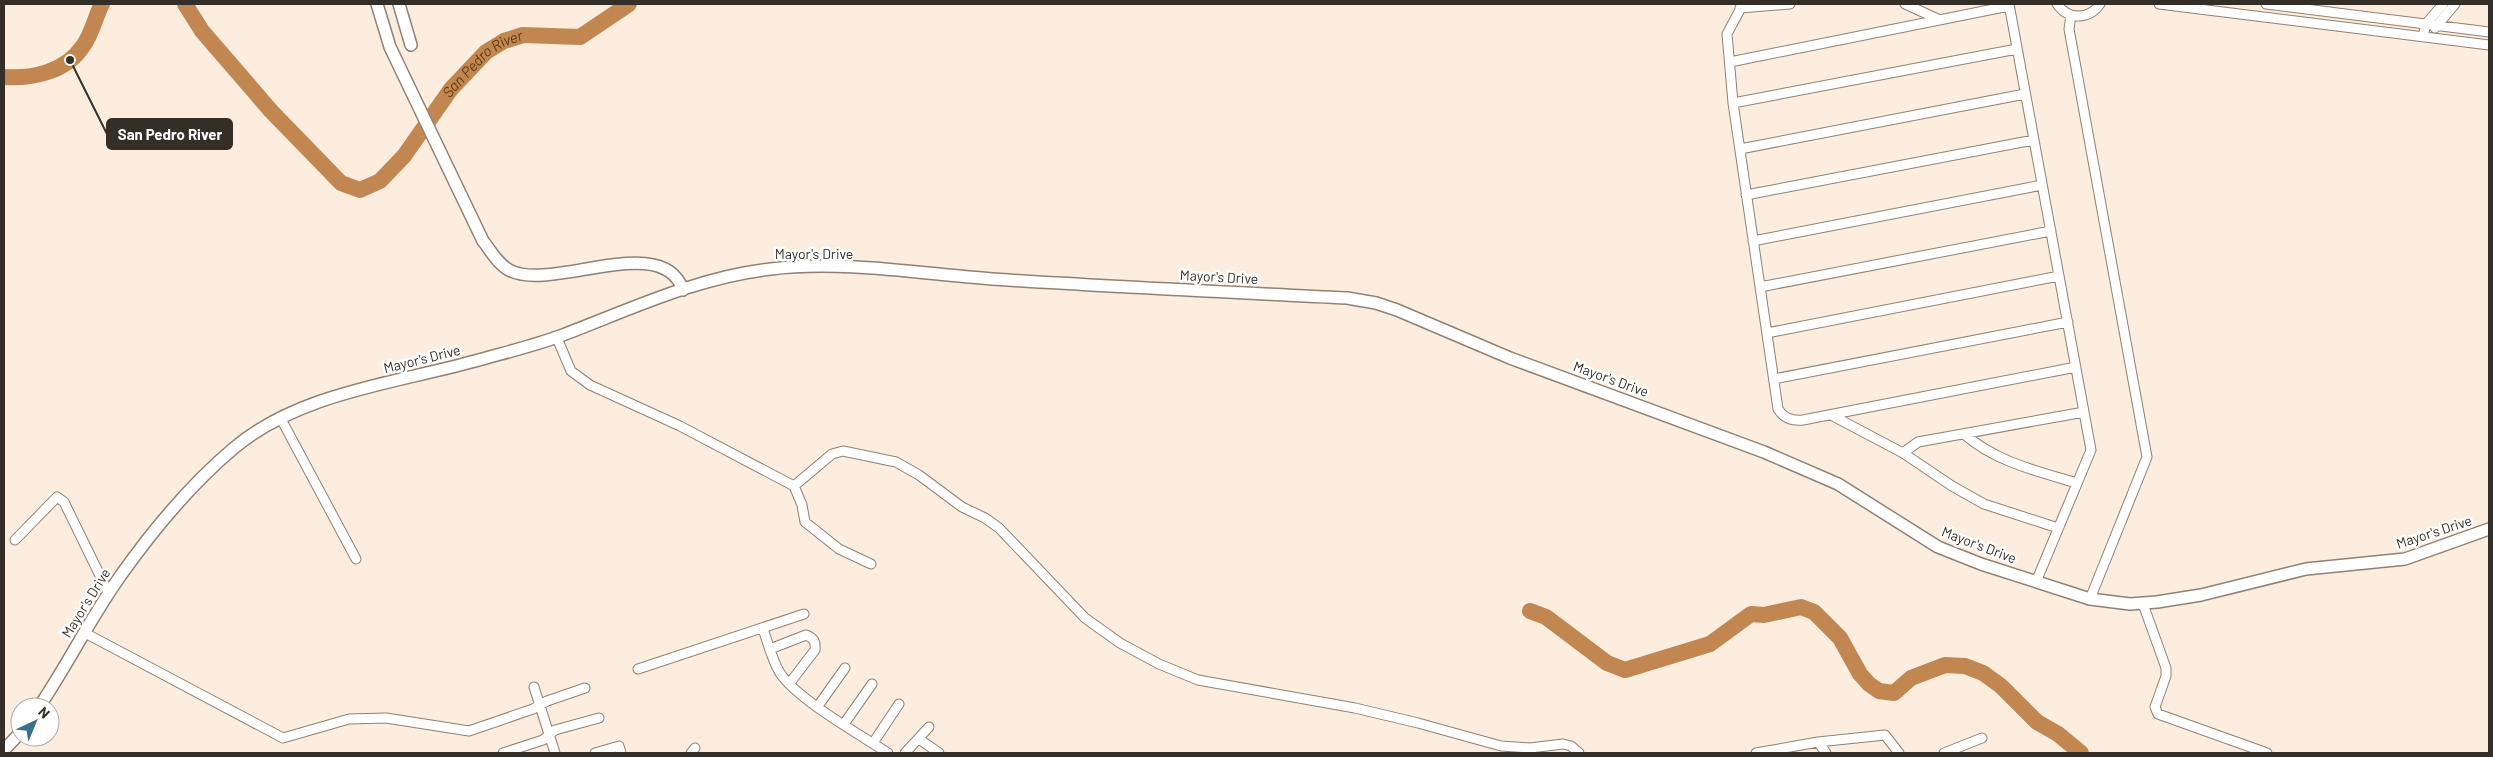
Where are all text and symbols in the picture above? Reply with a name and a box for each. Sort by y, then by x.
water label: San Pedro River [438,25,525,101]
callout: San Pedro River [107,119,232,149]
text: San Pedro River [118,125,222,143]
street label: Mayor's Drive [775,245,853,262]
street label: Mayor's Drive [1179,266,1259,287]
street label: Mayor's Drive [382,341,462,376]
street label: Mayor's Drive [1571,357,1651,400]
street label: Mayor's Drive [2394,511,2474,552]
street label: Mayor's Drive [1939,523,2019,567]
street label: Mayor's Drive [58,565,114,641]
north arrow [10,697,60,747]
text: N [35,703,54,722]

